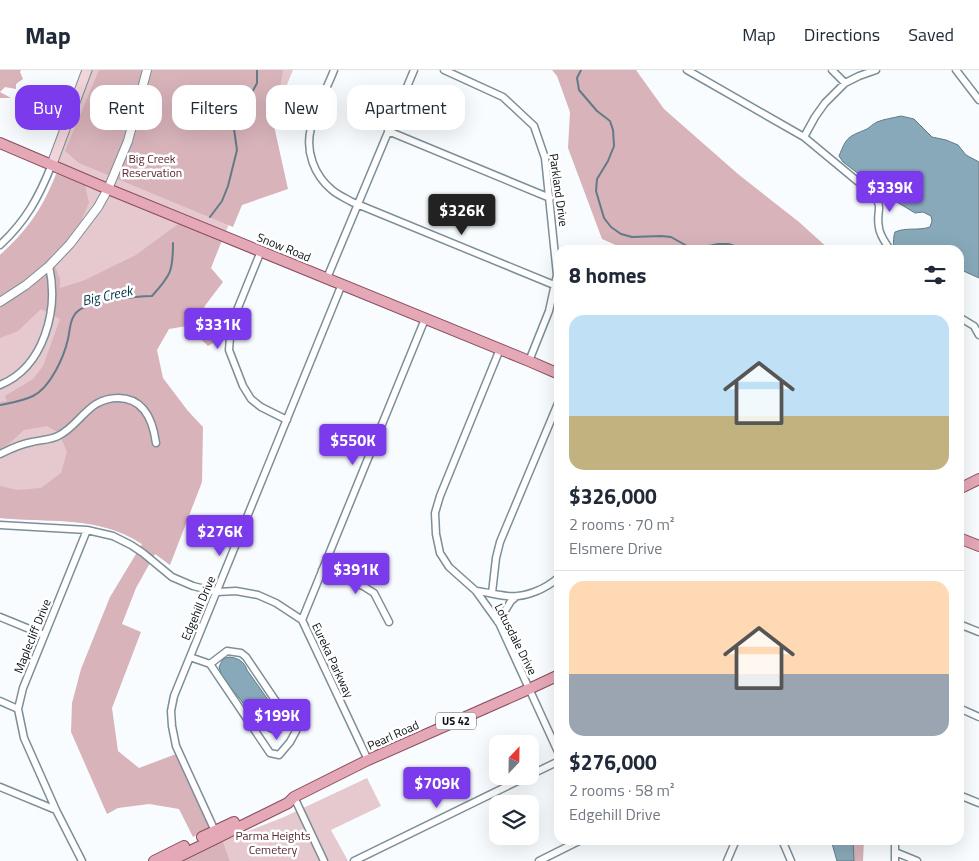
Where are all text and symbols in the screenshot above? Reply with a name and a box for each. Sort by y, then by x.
text: Map [25,17,71,53]
text: Map [742,21,776,48]
text: Directions [804,21,880,48]
text: Saved [908,21,954,48]
chip: Buy [15,85,80,130]
chip: Rent [90,85,162,130]
chip: Filters [172,85,256,130]
chip: New [266,85,337,130]
chip: Apartment [347,85,465,130]
park label: Big Creek Reservation [122,149,182,182]
street label: Parkland Drive [544,152,574,228]
pin: $339K [855,170,925,213]
text: $339K [867,175,913,199]
pin: $326K [427,194,497,236]
text: $326K [439,198,485,222]
street label: Snow Road [254,228,314,266]
text: 8 homes [569,259,646,291]
icon: filters [921,261,949,289]
water label: Big Creek [80,279,136,311]
pin: $331K [183,308,253,350]
text: $331K [195,312,241,336]
icon: home [714,348,804,438]
pin: $550K [318,424,388,466]
text: $550K [330,428,376,452]
text: $326,000 [569,480,657,512]
text: 2 rooms · 70 m² [569,512,674,536]
pin: $276K [185,514,255,557]
text: $276K [197,519,243,543]
text: Elsmere Drive [569,536,662,560]
pin: $391K [321,552,391,595]
text: $391K [333,557,379,581]
street label: Edgehill Drive [176,573,220,643]
street label: Maplecliff Drive [8,596,56,676]
street label: Lotusdale Drive [490,600,542,678]
icon: home [714,613,804,703]
street label: Eureka Parkway [307,619,359,701]
pin: $199K [242,698,312,741]
text: $199K [254,703,300,727]
road number: US 42 [436,712,476,729]
street label: Pearl Road [364,715,422,755]
north arrow [489,735,539,785]
map controls [489,735,539,845]
text: $276,000 [569,746,657,778]
pin: $709K [402,766,472,809]
text: $709K [414,771,460,795]
text: 2 rooms · 58 m² [569,778,674,802]
button: layers [489,795,539,845]
text: Edgehill Drive [569,802,660,826]
park label: Parma Heights Cemetery [235,826,311,859]

